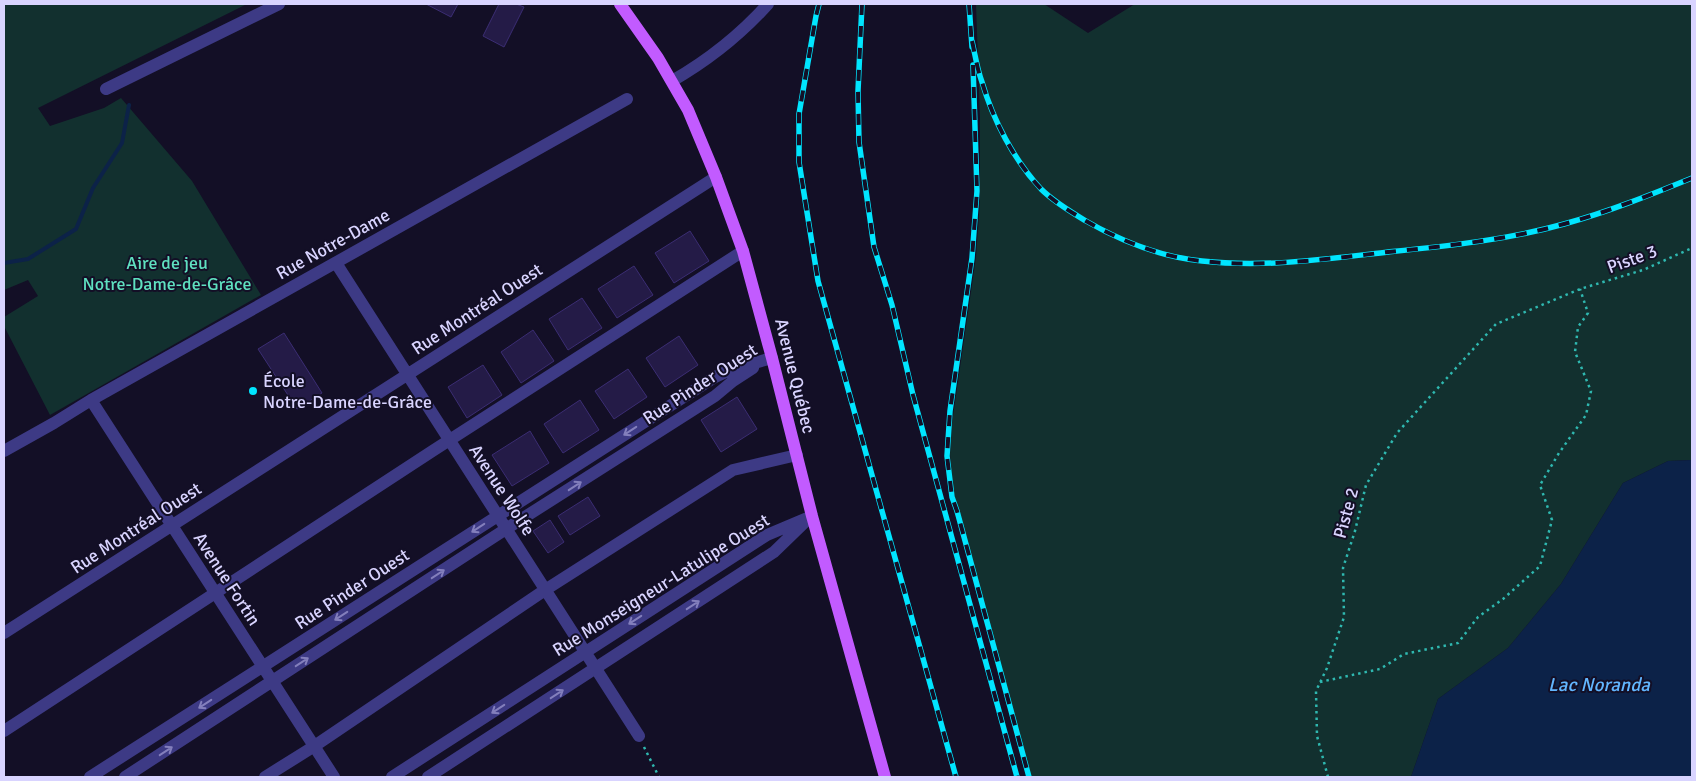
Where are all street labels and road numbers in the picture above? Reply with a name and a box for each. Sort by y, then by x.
street label: Rue Notre-Dame [272,204,394,284]
street label: Piste 3 [1604,240,1660,278]
street label: Rue Montréal Ouest [407,258,547,360]
street label: Avenue Québec [770,316,820,436]
street label: Rue Pinder Ouest [639,339,761,429]
street label: Avenue Wolfe [464,440,540,540]
street label: Rue Montréal Ouest [66,477,206,579]
street label: Piste 2 [1329,485,1363,541]
street label: Rue Monseigneur-Latulipe Ouest [549,509,773,661]
street label: Avenue Fortin [189,528,265,630]
street label: Rue Pinder Ouest [291,544,413,634]

